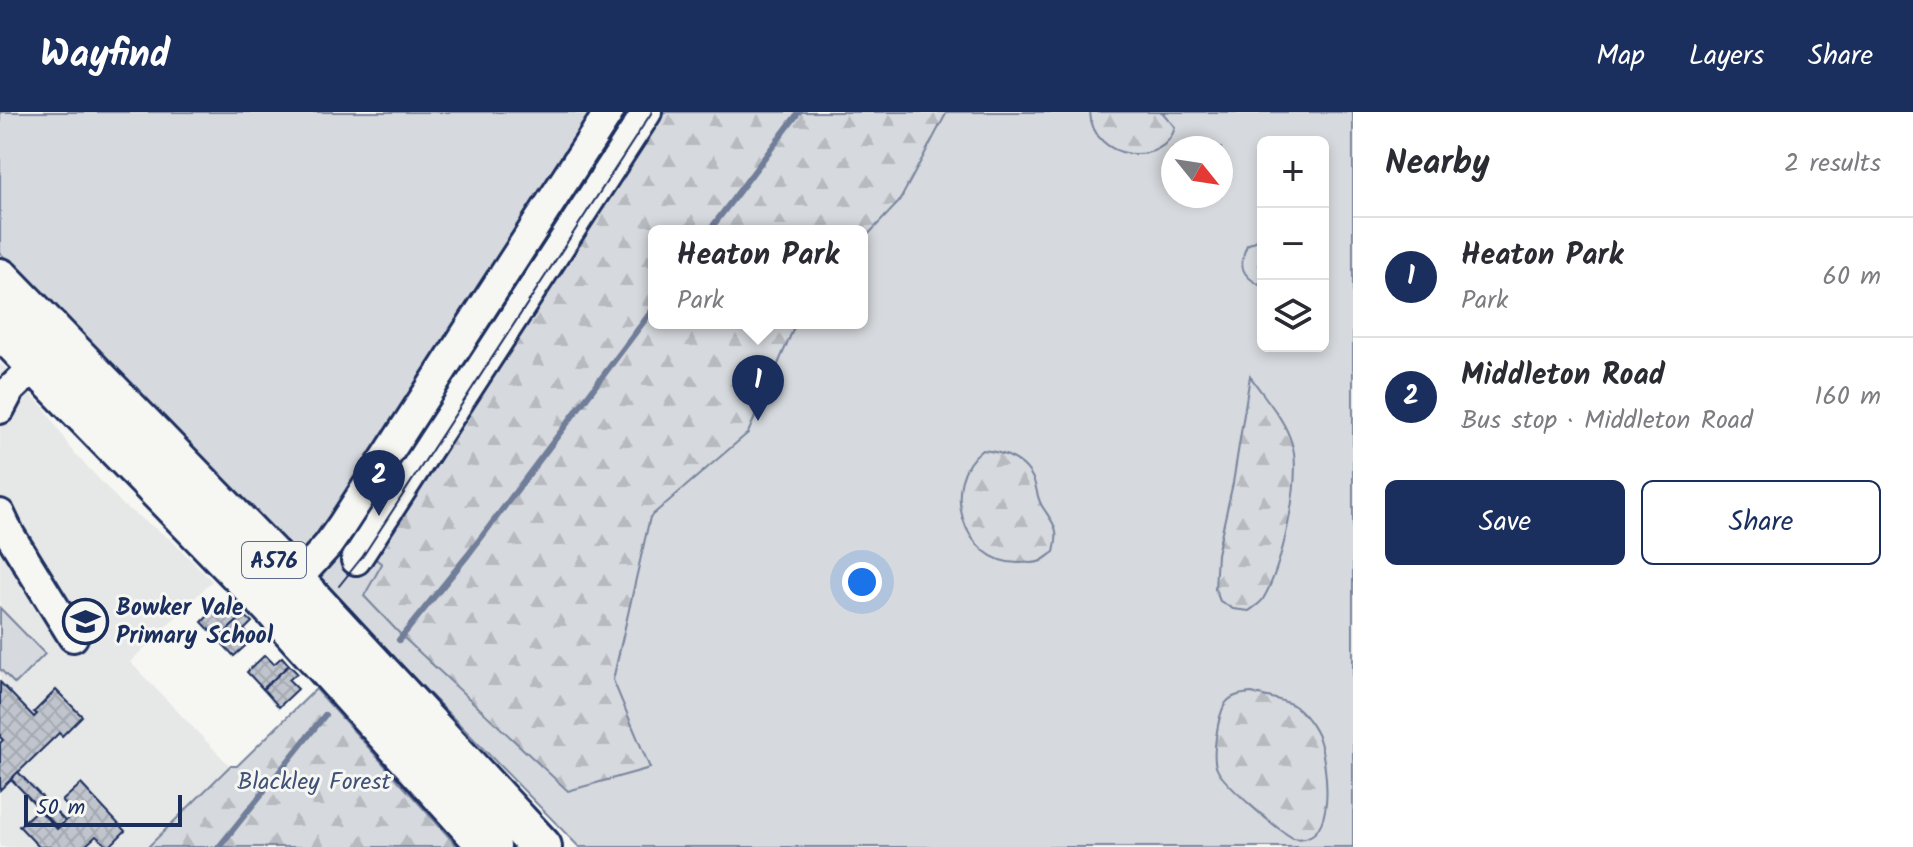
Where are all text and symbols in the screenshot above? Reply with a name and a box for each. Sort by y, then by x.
text: Wayfind [40,26,170,86]
text: Map [1596,34,1645,79]
text: Layers [1689,34,1764,79]
text: Share [1808,34,1873,79]
north arrow [1161,136,1233,208]
map controls [1257,136,1329,352]
button: + [1257,136,1329,208]
text: Nearby [1385,137,1490,191]
text: 2 results [1784,143,1881,185]
button: − [1257,208,1329,280]
popup [648,225,868,329]
text: Heaton Park [677,232,839,280]
text: Heaton Park [1461,232,1623,280]
text: 1 [1407,256,1415,298]
text: 60 m [1822,256,1881,298]
text: Park [677,280,724,322]
button: layers [1257,280,1329,352]
text: Park [1461,280,1508,322]
text: Middleton Road [1461,352,1665,400]
pin: 1 [732,355,784,421]
text: 2 [1403,376,1419,418]
text: 160 m [1814,376,1881,418]
text: Bus stop · Middleton Road [1461,400,1753,442]
pin: 2 [353,450,405,516]
button: Save [1385,480,1625,565]
button: Share [1641,480,1881,565]
road number: A576 [242,542,306,578]
your location [842,562,882,602]
place label: Bowker Vale Primary School [116,589,274,656]
school or university icon: Bowker Vale Primary School [61,597,109,645]
park label: Blackley Forest [237,763,392,802]
scale bar [24,791,182,827]
text: 50 m [36,791,85,826]

